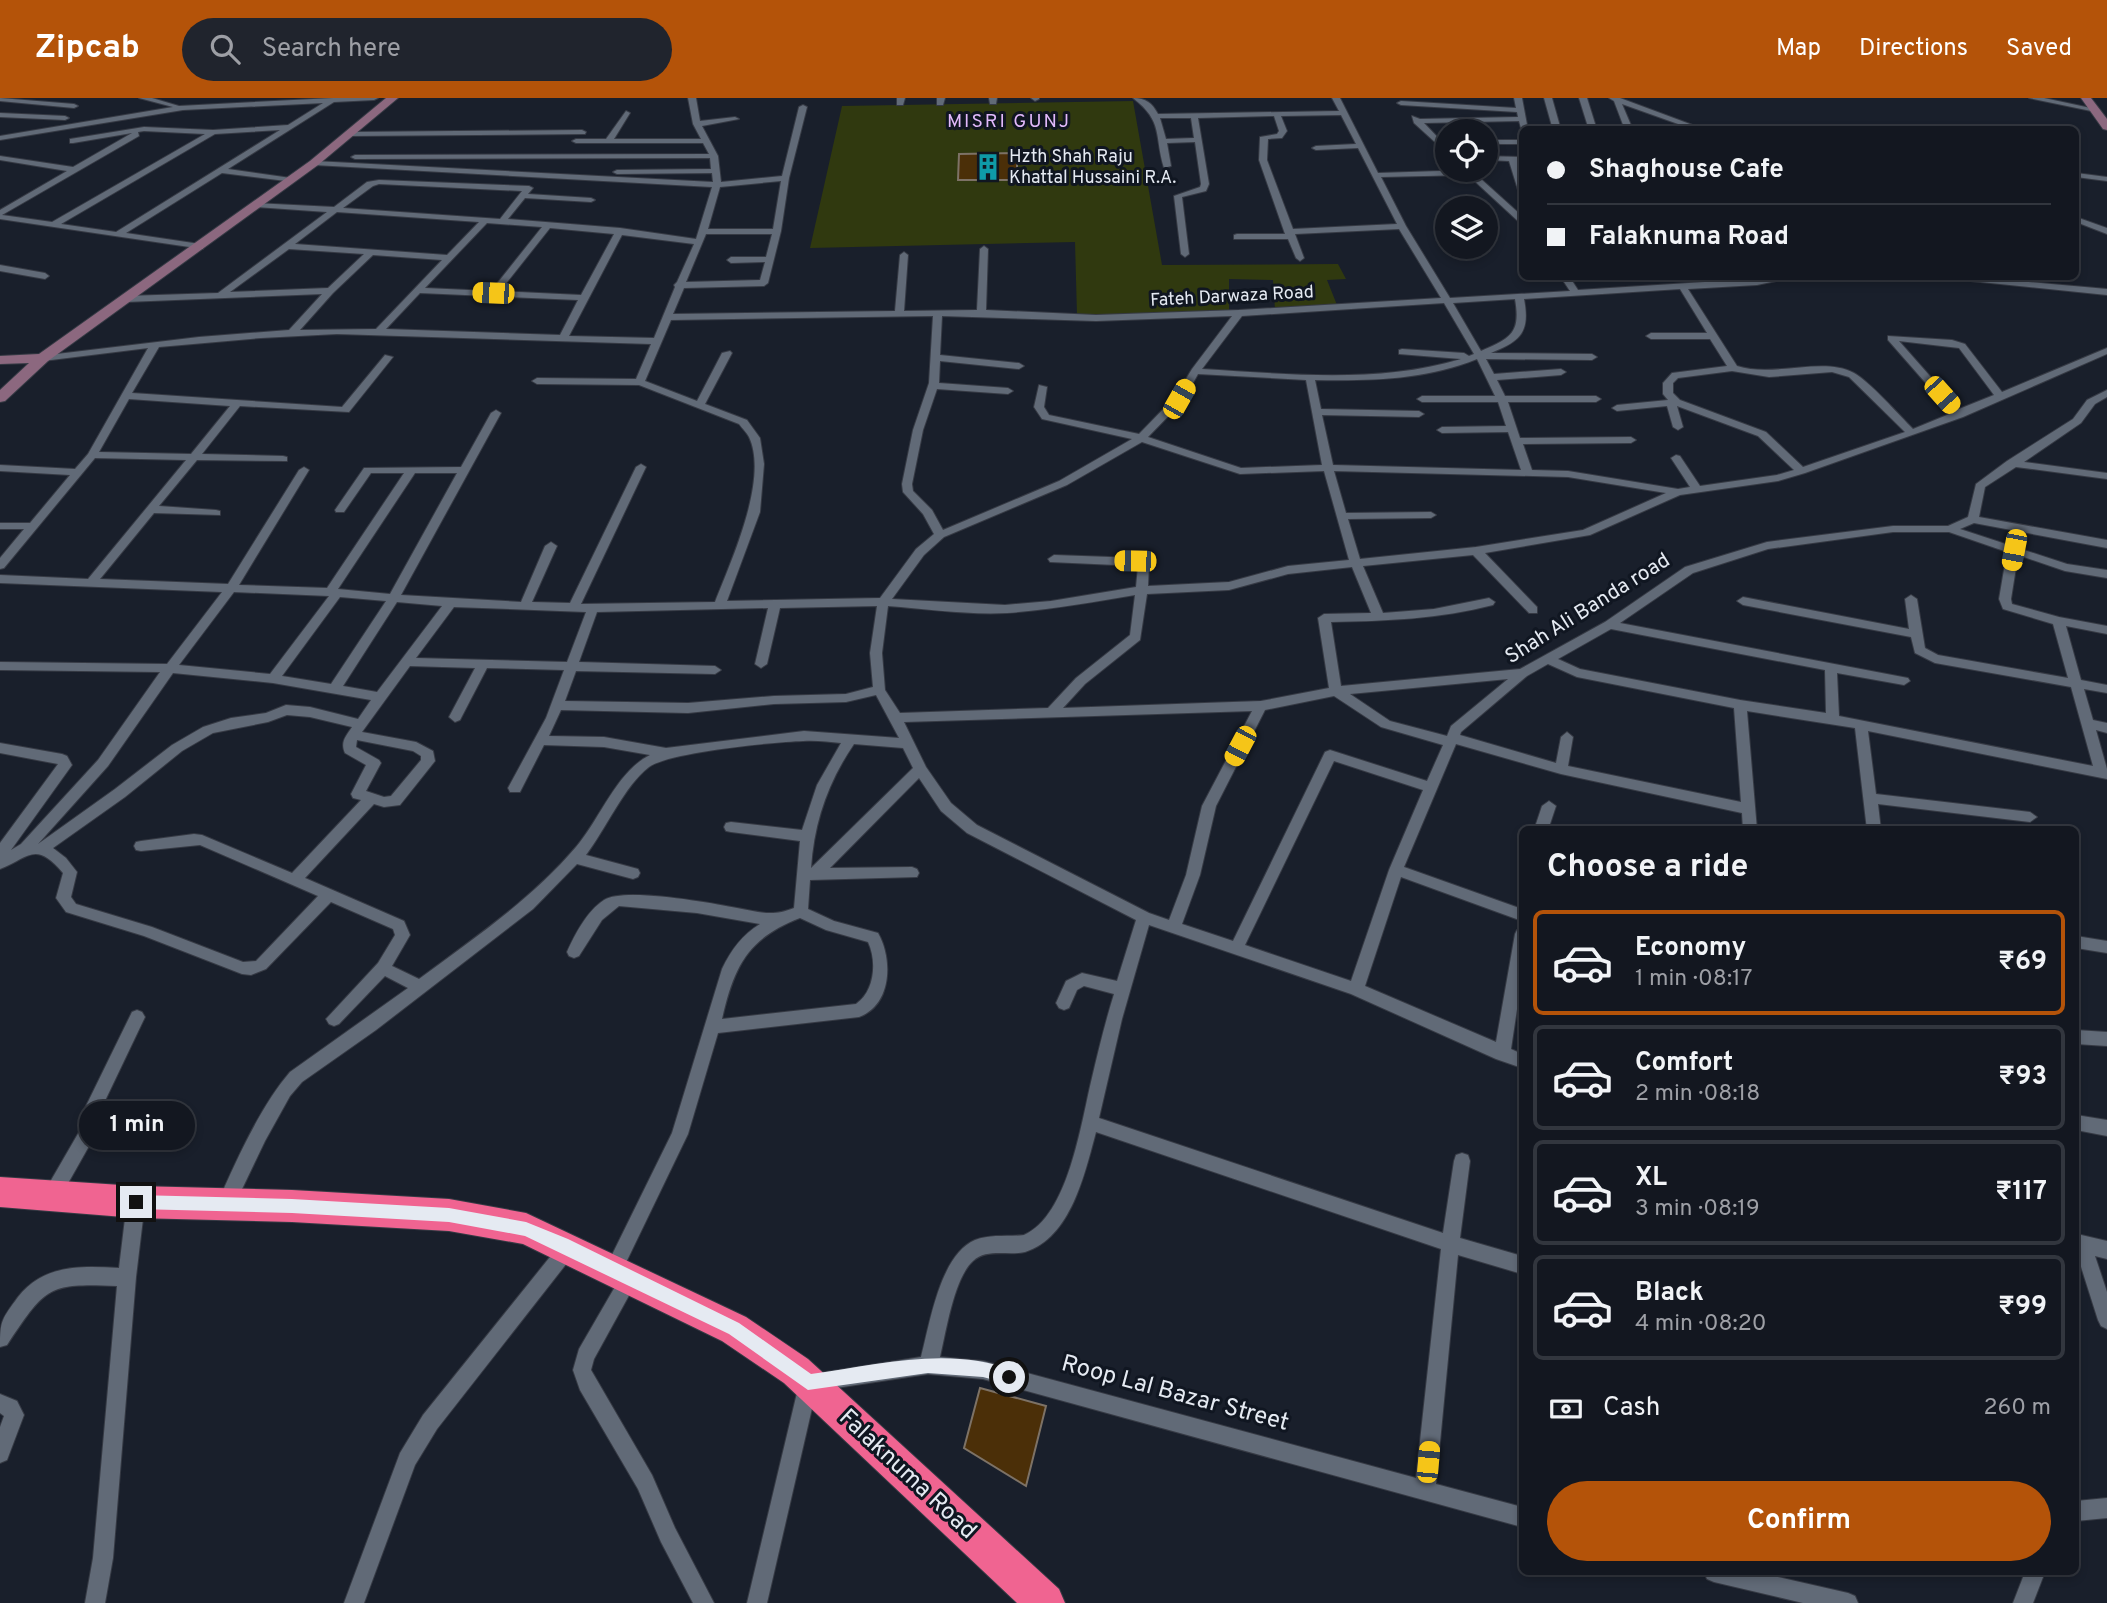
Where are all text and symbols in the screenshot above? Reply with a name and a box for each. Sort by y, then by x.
search box [182,18,672,81]
text: Zipcab [35,28,140,70]
icon: search [206,30,244,68]
text: Search here [262,33,401,66]
text: Map [1776,34,1821,64]
text: Directions [1859,34,1968,64]
text: Saved [2006,34,2072,64]
district label: MISRI GUNJ [947,110,1071,134]
map controls [1435,119,1498,259]
button: locate [1435,119,1498,182]
place label: Hzth Shah Raju Khattal Hussaini R.A. [1009,146,1176,190]
building icon: Hzth Shah Raju Khattal Hussaini R.A. [973,152,1003,182]
text: Shaghouse Cafe [1589,154,1784,187]
button: layers [1435,196,1498,259]
text: Falaknuma Road [1589,221,1789,254]
street label: Fateh Darwaza Road [1150,281,1314,313]
car [472,282,515,304]
car [1921,372,1964,418]
car [1160,376,1199,422]
car [2000,527,2029,573]
street label: Shah Ali Banda road [1500,547,1676,671]
car [1114,550,1157,572]
car [1221,723,1260,769]
text: Choose a ride [1547,848,1748,888]
icon: car [1551,931,1614,994]
text: Economy [1635,932,1746,965]
text: ₹69 [1998,946,2047,979]
text: 1 min · 08:17 [1635,965,1753,994]
icon: car [1551,1046,1614,1109]
text: Comfort [1635,1047,1733,1080]
text: ₹93 [1998,1061,2047,1094]
text: 2 min · 08:18 [1635,1080,1760,1109]
callout: 1 min [78,1100,194,1150]
text: 1 min [109,1111,165,1140]
icon: car [1551,1161,1614,1224]
text: XL [1635,1162,1667,1195]
text: ₹117 [1995,1176,2047,1209]
route end [120,1186,152,1218]
text: 3 min · 08:19 [1635,1195,1760,1224]
icon: car [1551,1276,1614,1339]
text: Black [1635,1277,1704,1310]
text: ₹99 [1998,1291,2047,1324]
text: 4 min · 08:20 [1635,1310,1767,1339]
street label: Roop Lal Bazar Street [1058,1349,1292,1439]
route start [993,1361,1025,1393]
icon: cash [1547,1390,1585,1428]
text: Cash [1603,1392,1660,1425]
text: 260 m [1984,1394,2051,1423]
street label: Falaknuma Road [832,1404,982,1546]
car [1416,1440,1441,1484]
button: Confirm [1547,1481,2051,1561]

